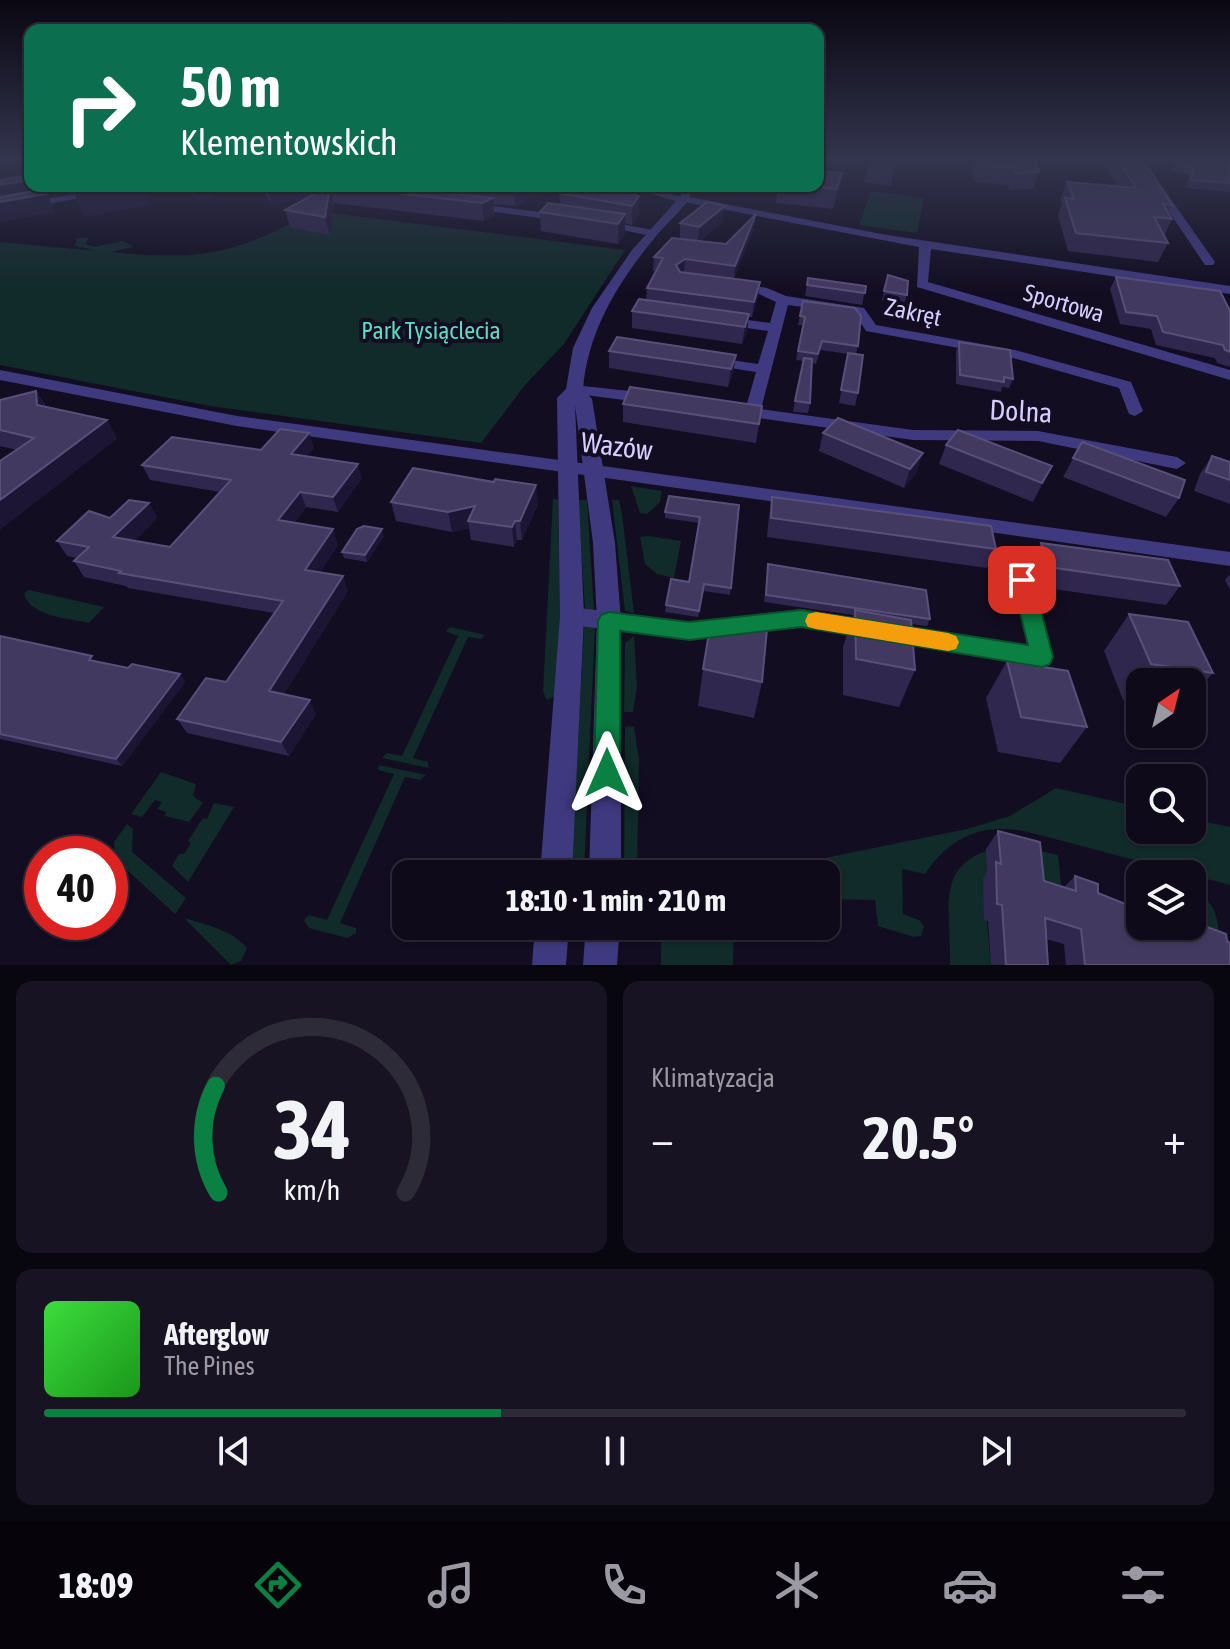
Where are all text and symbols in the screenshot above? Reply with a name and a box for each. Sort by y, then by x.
text: 50 m [180,55,281,119]
icon: right [48,56,152,160]
text: Klementowskich [180,121,397,163]
street label: Sportowa [1021,279,1107,327]
street label: Zakręt [882,293,944,331]
park label: Park Tysiąclecia [361,317,501,344]
street label: Dolna [989,393,1053,429]
street label: Wazów [579,426,655,466]
pin [988,546,1056,614]
icon: arrive [1000,558,1044,602]
north arrow [1126,668,1206,748]
map controls [1126,668,1206,940]
position arrow [565,731,649,815]
button: search [1126,764,1206,844]
speed limit sign: 40 [24,836,128,940]
button: layers [1126,860,1206,940]
text: 18:10 · 1 min · 210 m [506,883,726,917]
text: Klimatyzacja [651,1063,775,1093]
text: 34 [272,1081,351,1177]
text: 20.5° [863,1103,974,1172]
text: − [651,1113,674,1163]
text: + [1163,1113,1186,1163]
text: km/h [283,1173,340,1206]
text: Afterglow [164,1317,269,1351]
text: The Pines [164,1351,255,1381]
icon: previous [212,1429,256,1473]
icon: pause [593,1429,637,1473]
icon: next [974,1429,1018,1473]
icon: directions [250,1557,306,1613]
icon: music [423,1557,479,1613]
icon: phone [596,1557,652,1613]
icon: climate [769,1557,825,1613]
icon: car [942,1557,998,1613]
icon: filters [1115,1557,1171,1613]
text: 18:09 [59,1564,133,1606]

